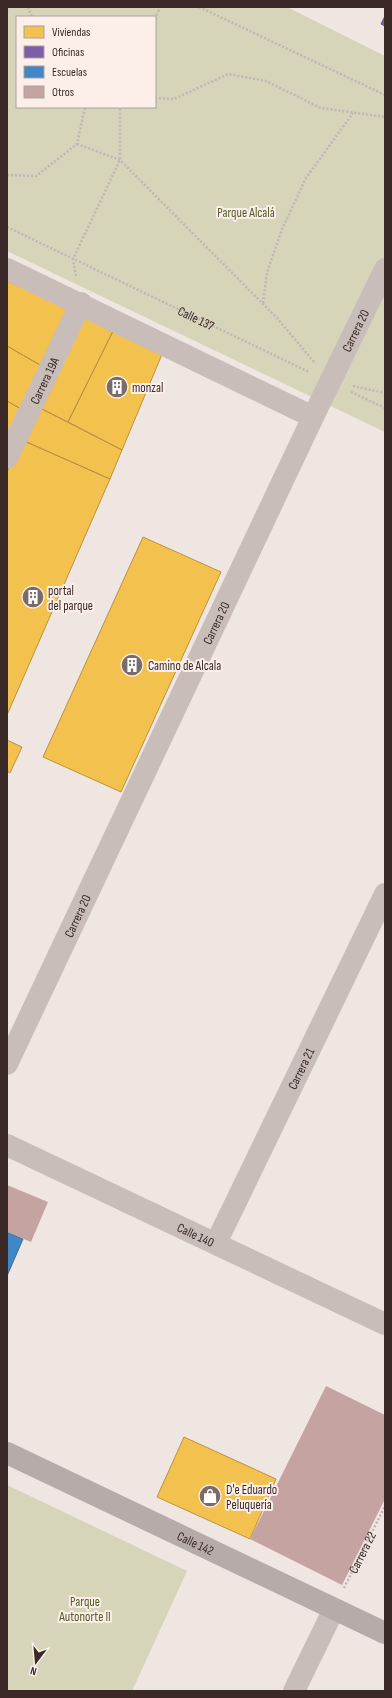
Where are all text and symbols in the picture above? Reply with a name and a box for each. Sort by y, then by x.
legend [16,16,156,108]
text: Viviendas [52,25,90,40]
text: Oficinas [52,45,84,60]
text: Escuelas [52,65,87,80]
text: Otros [52,85,74,100]
park label: Parque Alcalá [217,205,275,221]
street label: Calle 137 [175,303,217,335]
street label: Carrera 20 [339,307,373,355]
street label: Carrera 19A [27,354,63,407]
building icon: monzal [104,374,130,400]
place label: monzal [132,380,163,396]
place label: portal del parque [48,583,93,614]
building icon: portal del parque [20,584,46,610]
street label: Carrera 20 [200,599,234,647]
building icon: Camino de Alcala [119,652,145,678]
place label: Camino de Alcala [148,658,221,674]
street label: Carrera 20 [61,892,95,940]
street label: Carrera 21 [285,1045,318,1092]
street label: Calle 140 [174,1220,217,1251]
place label: D'e Eduardo Peluquería [226,1482,277,1513]
shop icon: D'e Eduardo Peluquería [197,1483,223,1509]
street label: Calle 142 [174,1528,216,1559]
street label: Carrera 22 [346,1529,380,1576]
park label: Parque Autonorte II [58,1594,111,1625]
north arrow [16,1642,56,1682]
text: N [29,1664,38,1678]

